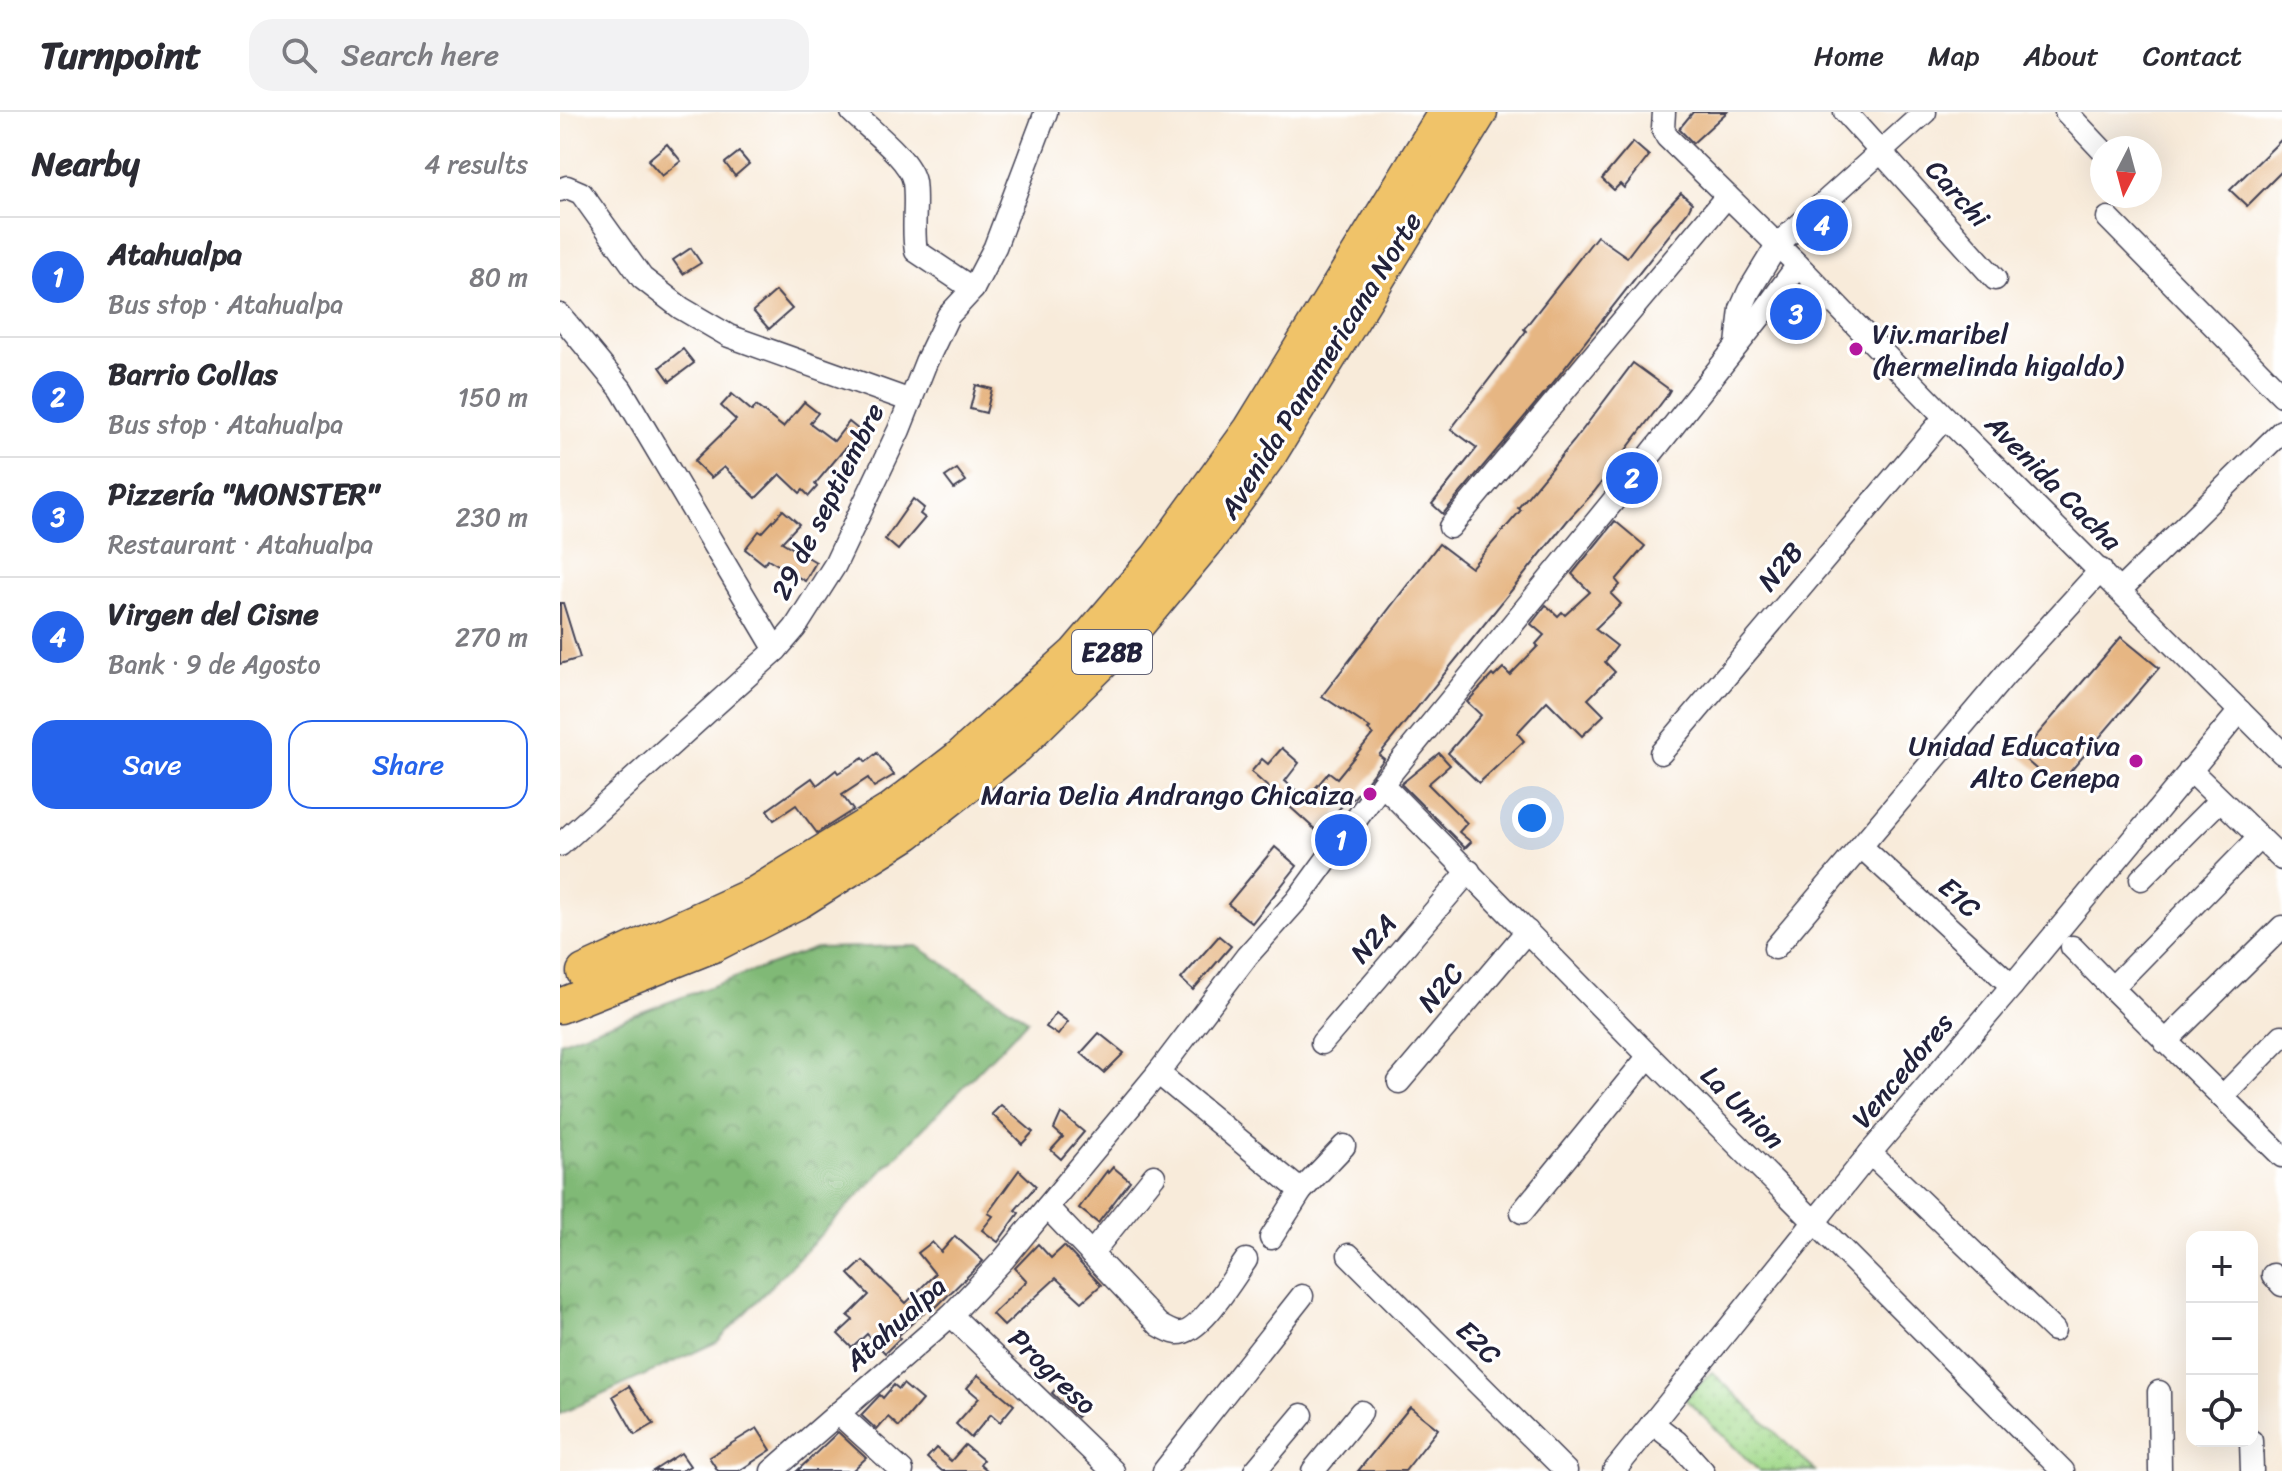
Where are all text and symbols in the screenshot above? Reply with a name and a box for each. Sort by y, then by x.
search box [249,19,809,91]
text: Turnpoint [40,22,201,89]
text: Search here [341,28,499,82]
text: Home [1814,31,1884,80]
text: Map [1928,31,1979,80]
text: About [2023,31,2099,80]
text: Contact [2143,31,2242,80]
icon: search [277,33,321,77]
text: Nearby [32,134,140,194]
north arrow [2090,136,2162,208]
text: 4 results [424,141,528,187]
street label: Carchi [1913,147,2003,240]
pin: 4 [1796,195,1848,255]
street label: Avenida Panamericana Norte [1205,202,1435,530]
text: Atahualpa [108,227,242,281]
text: 1 [52,254,64,300]
text: 80 m [469,254,528,300]
text: Bus stop · Atahualpa [108,281,343,327]
pin: 3 [1770,284,1822,344]
place label: Viv.maribel (hermelinda higaldo) [1872,309,2124,390]
marker: Viv.maribel (hermelinda higaldo) [1847,340,1865,358]
text: Barrio Collas [108,347,277,401]
text: 2 [50,374,66,420]
text: 150 m [458,374,528,420]
street label: 29 de septiembre [757,394,898,608]
text: Bus stop · Atahualpa [108,401,343,447]
street label: Avenida Cacha [1972,401,2135,564]
pin: 2 [1606,448,1658,508]
text: Pizzería "MONSTER" [108,467,379,521]
text: 3 [51,494,65,540]
text: 230 m [456,494,528,540]
text: Restaurant · Atahualpa [108,521,373,567]
street label: N2B [1744,530,1816,603]
text: Virgen del Cisne [108,587,319,641]
text: 4 [50,614,66,660]
text: 270 m [455,614,528,660]
road number: E28B [1072,630,1152,674]
text: Bank · 9 de Agosto [108,641,321,687]
button: Save [32,720,272,809]
button: Share [288,720,528,809]
place label: Unidad Educativa Alto Cenepa [1908,721,2120,802]
marker: Unidad Educativa Alto Cenepa [2127,752,2145,770]
place label: Maria Delia Andrango Chicaiza [981,770,1354,819]
marker: Maria Delia Andrango Chicaiza [1361,785,1379,803]
your location [1512,798,1552,838]
pin: 1 [1315,810,1367,870]
street label: E1C [1926,864,1993,931]
street label: N2A [1337,902,1410,975]
street label: N2C [1405,951,1476,1023]
street label: Vencedores [1839,1001,1966,1140]
street label: La Union [1688,1053,1797,1162]
map controls [2186,1231,2258,1447]
button: + [2186,1231,2258,1303]
street label: Atahualpa [832,1263,958,1384]
button: − [2186,1303,2258,1375]
street label: E2C [1444,1308,1514,1377]
street label: Progreso [996,1316,1109,1427]
button: locate [2186,1375,2258,1447]

